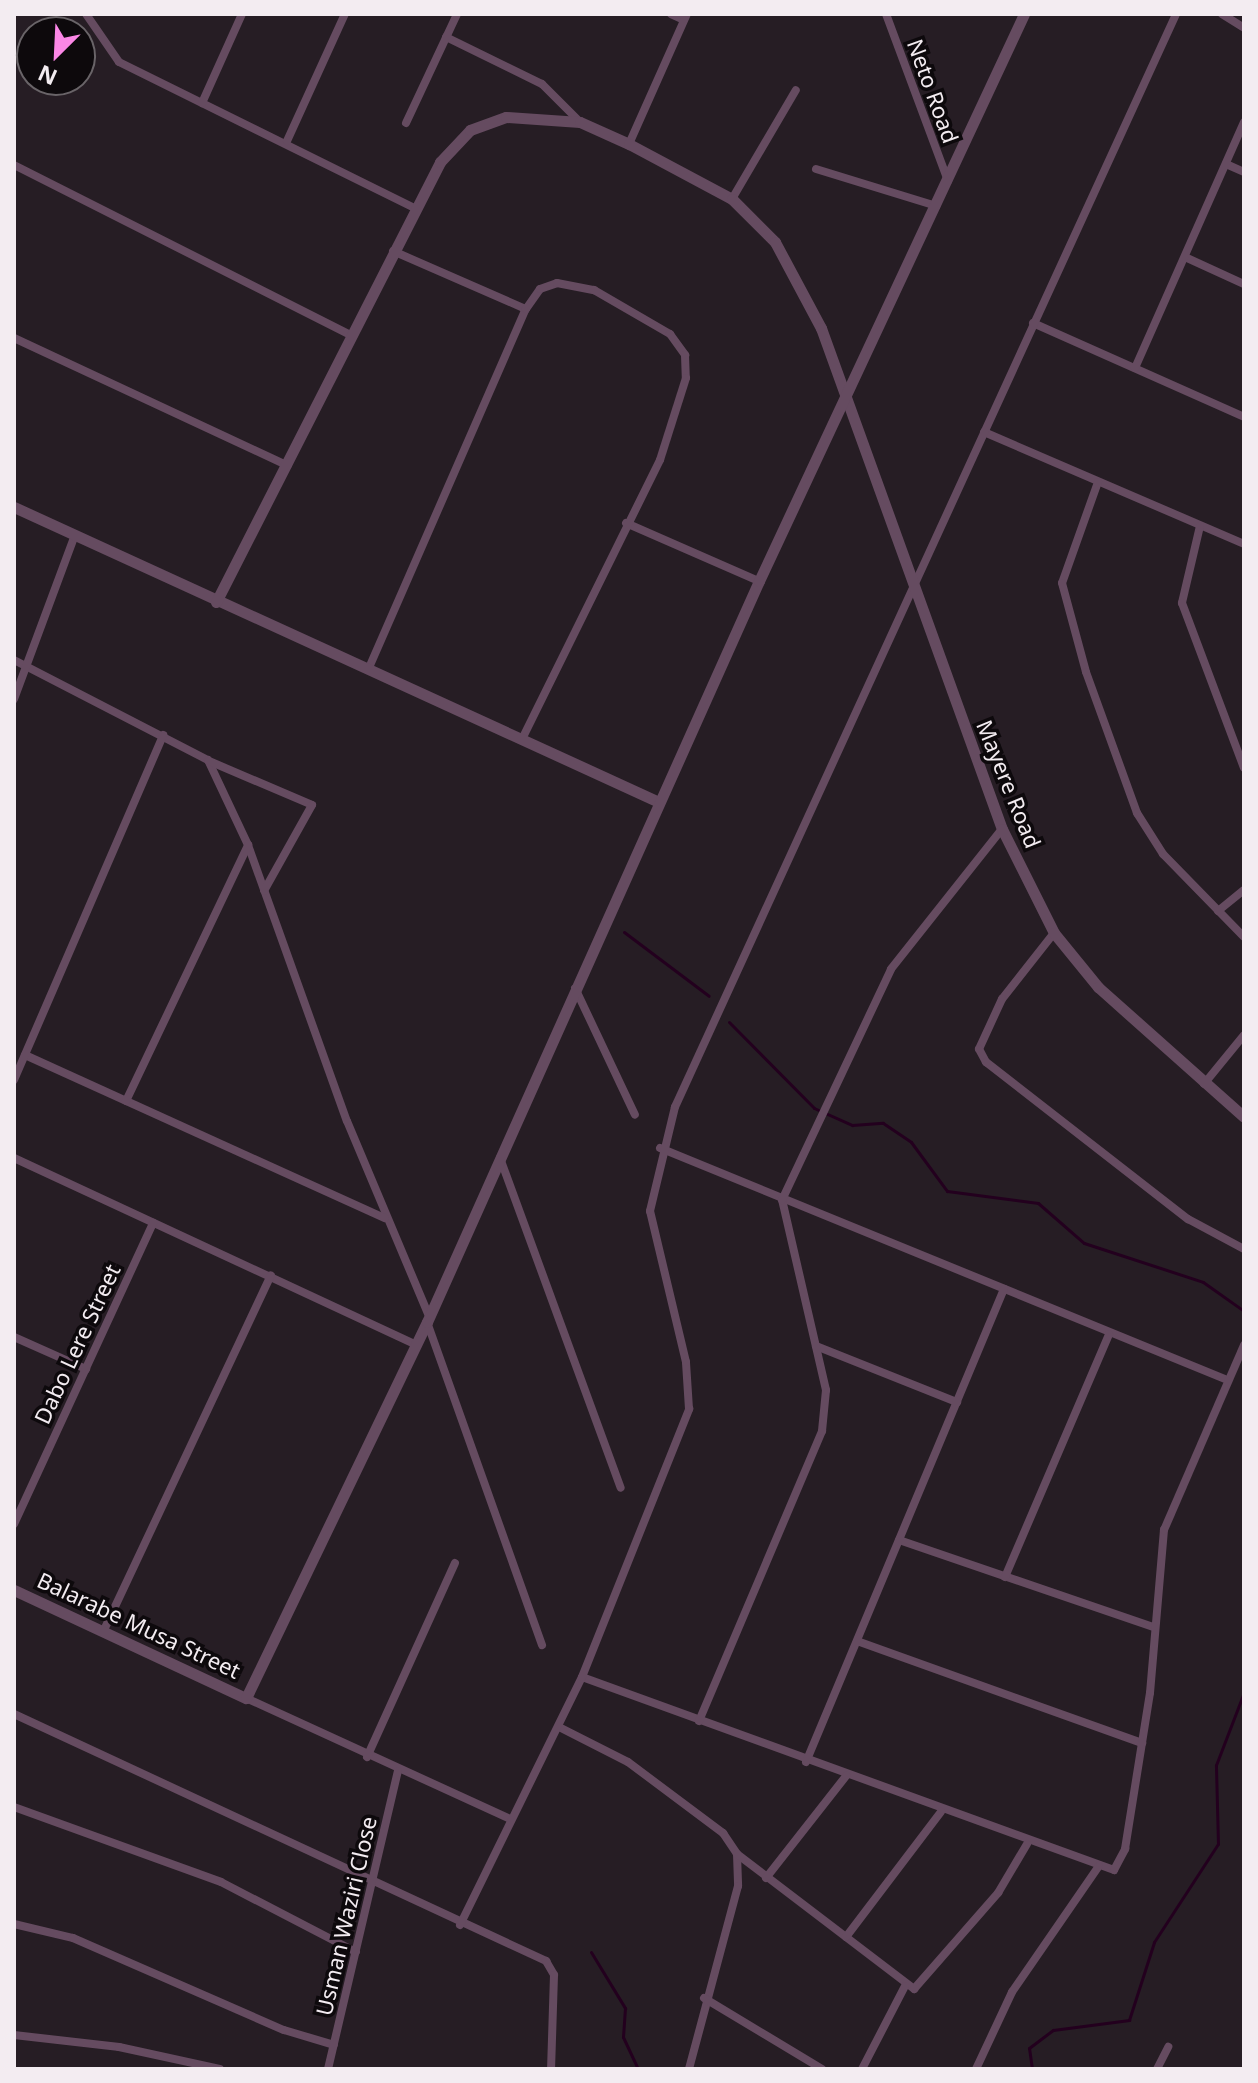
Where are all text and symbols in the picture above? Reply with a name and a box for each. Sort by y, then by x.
north arrow [16,16,96,96]
street label: Neto Road [902,35,964,147]
text: N [33,59,61,93]
street label: Mayere Road [971,716,1047,852]
street label: Dabo Lere Street [28,1260,126,1428]
street label: Balarabe Musa Street [33,1566,245,1684]
street label: Usman Waziri Close [310,1814,382,2018]

